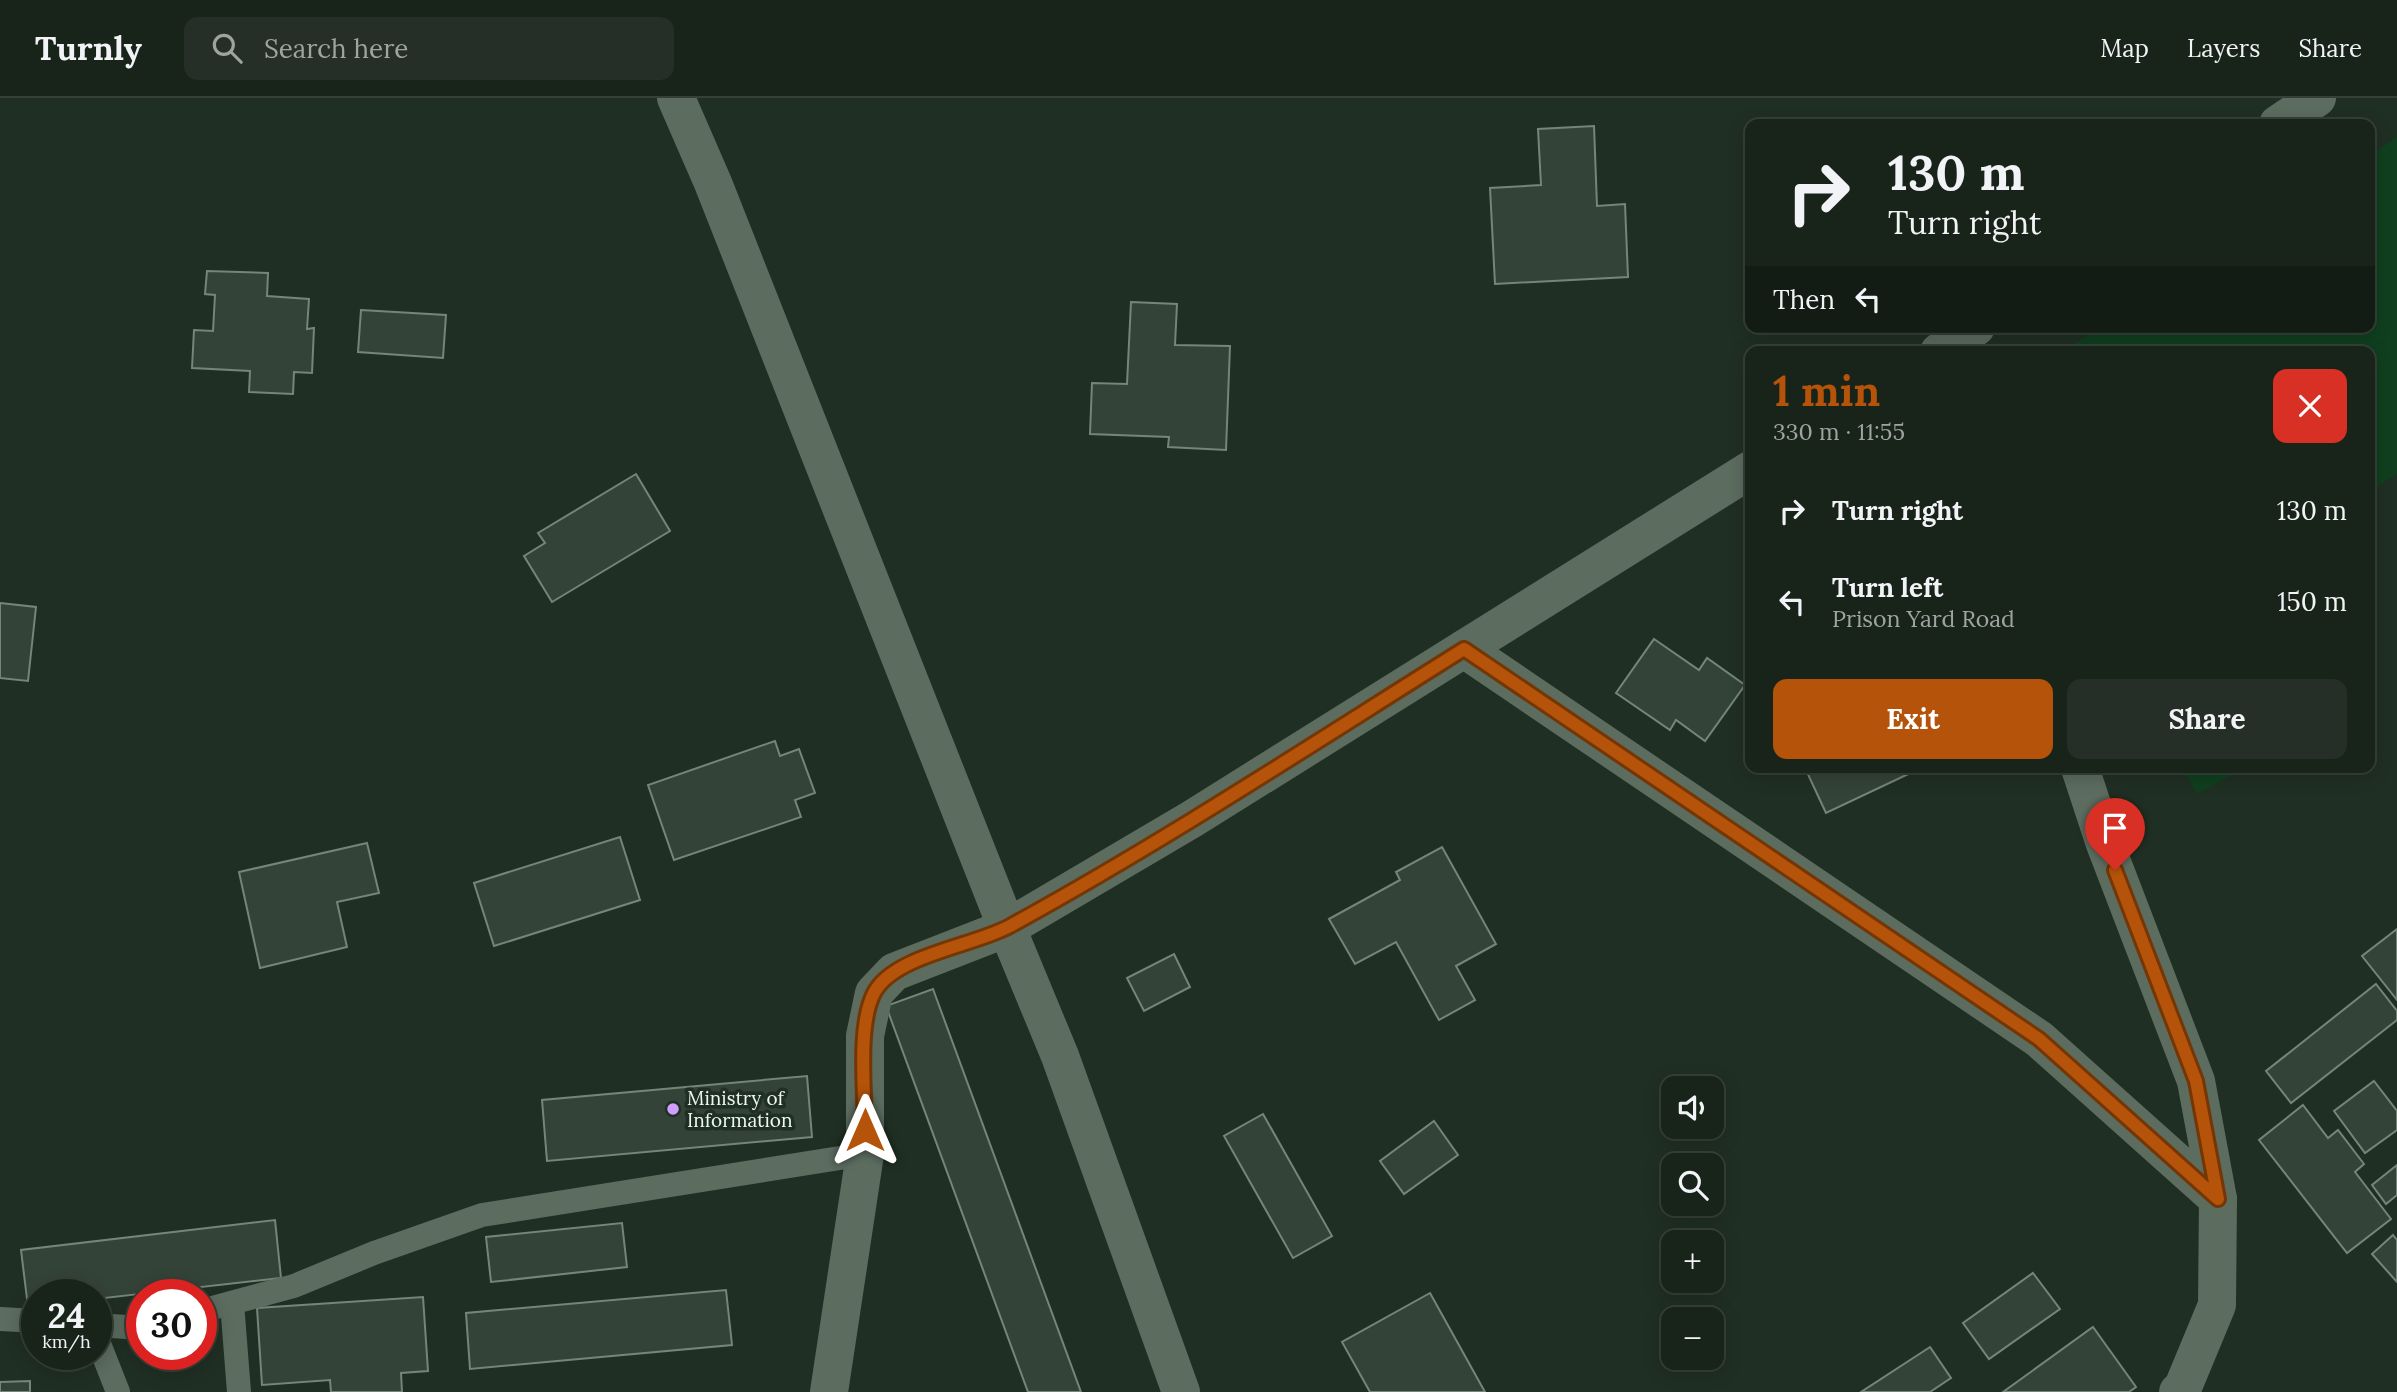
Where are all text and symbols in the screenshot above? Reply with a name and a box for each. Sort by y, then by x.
search box [184,17,674,80]
text: Turnly [35,27,142,69]
icon: search [208,29,246,67]
text: Search here [264,32,408,65]
text: Map [2100,33,2149,64]
text: Layers [2187,33,2260,64]
text: Share [2298,33,2362,64]
text: 130 m [1888,141,2024,203]
icon: right [1773,147,1864,238]
text: Turn right [1888,202,2041,243]
icon: left [1849,280,1887,318]
text: Then [1773,283,1835,316]
text: 1 min [1773,364,1880,418]
button: close [2273,369,2347,443]
text: 330 m · 11:55 [1773,417,1905,446]
icon: right [1773,492,1811,530]
text: Turn right [1832,494,1963,527]
text: 130 m [2277,494,2347,527]
text: Turn left [1832,571,1943,604]
icon: left [1773,583,1811,621]
text: 150 m [2277,585,2347,618]
text: Prison Yard Road [1832,604,2015,633]
button: Exit [1773,679,2053,759]
button: Share [2067,679,2347,759]
pin [2085,798,2145,870]
icon: arrive [2096,809,2134,847]
map controls [1661,1076,1724,1370]
button: sound [1661,1076,1724,1139]
place label: Ministry of Information [687,1086,792,1132]
position arrow [828,1093,902,1167]
marker: Ministry of Information [665,1101,681,1117]
button: search [1661,1153,1724,1216]
button: + [1661,1230,1724,1293]
speed limit sign: 30 [126,1279,217,1370]
text: 24 [48,1293,85,1338]
button: − [1661,1307,1724,1370]
text: km/h [42,1330,91,1353]

